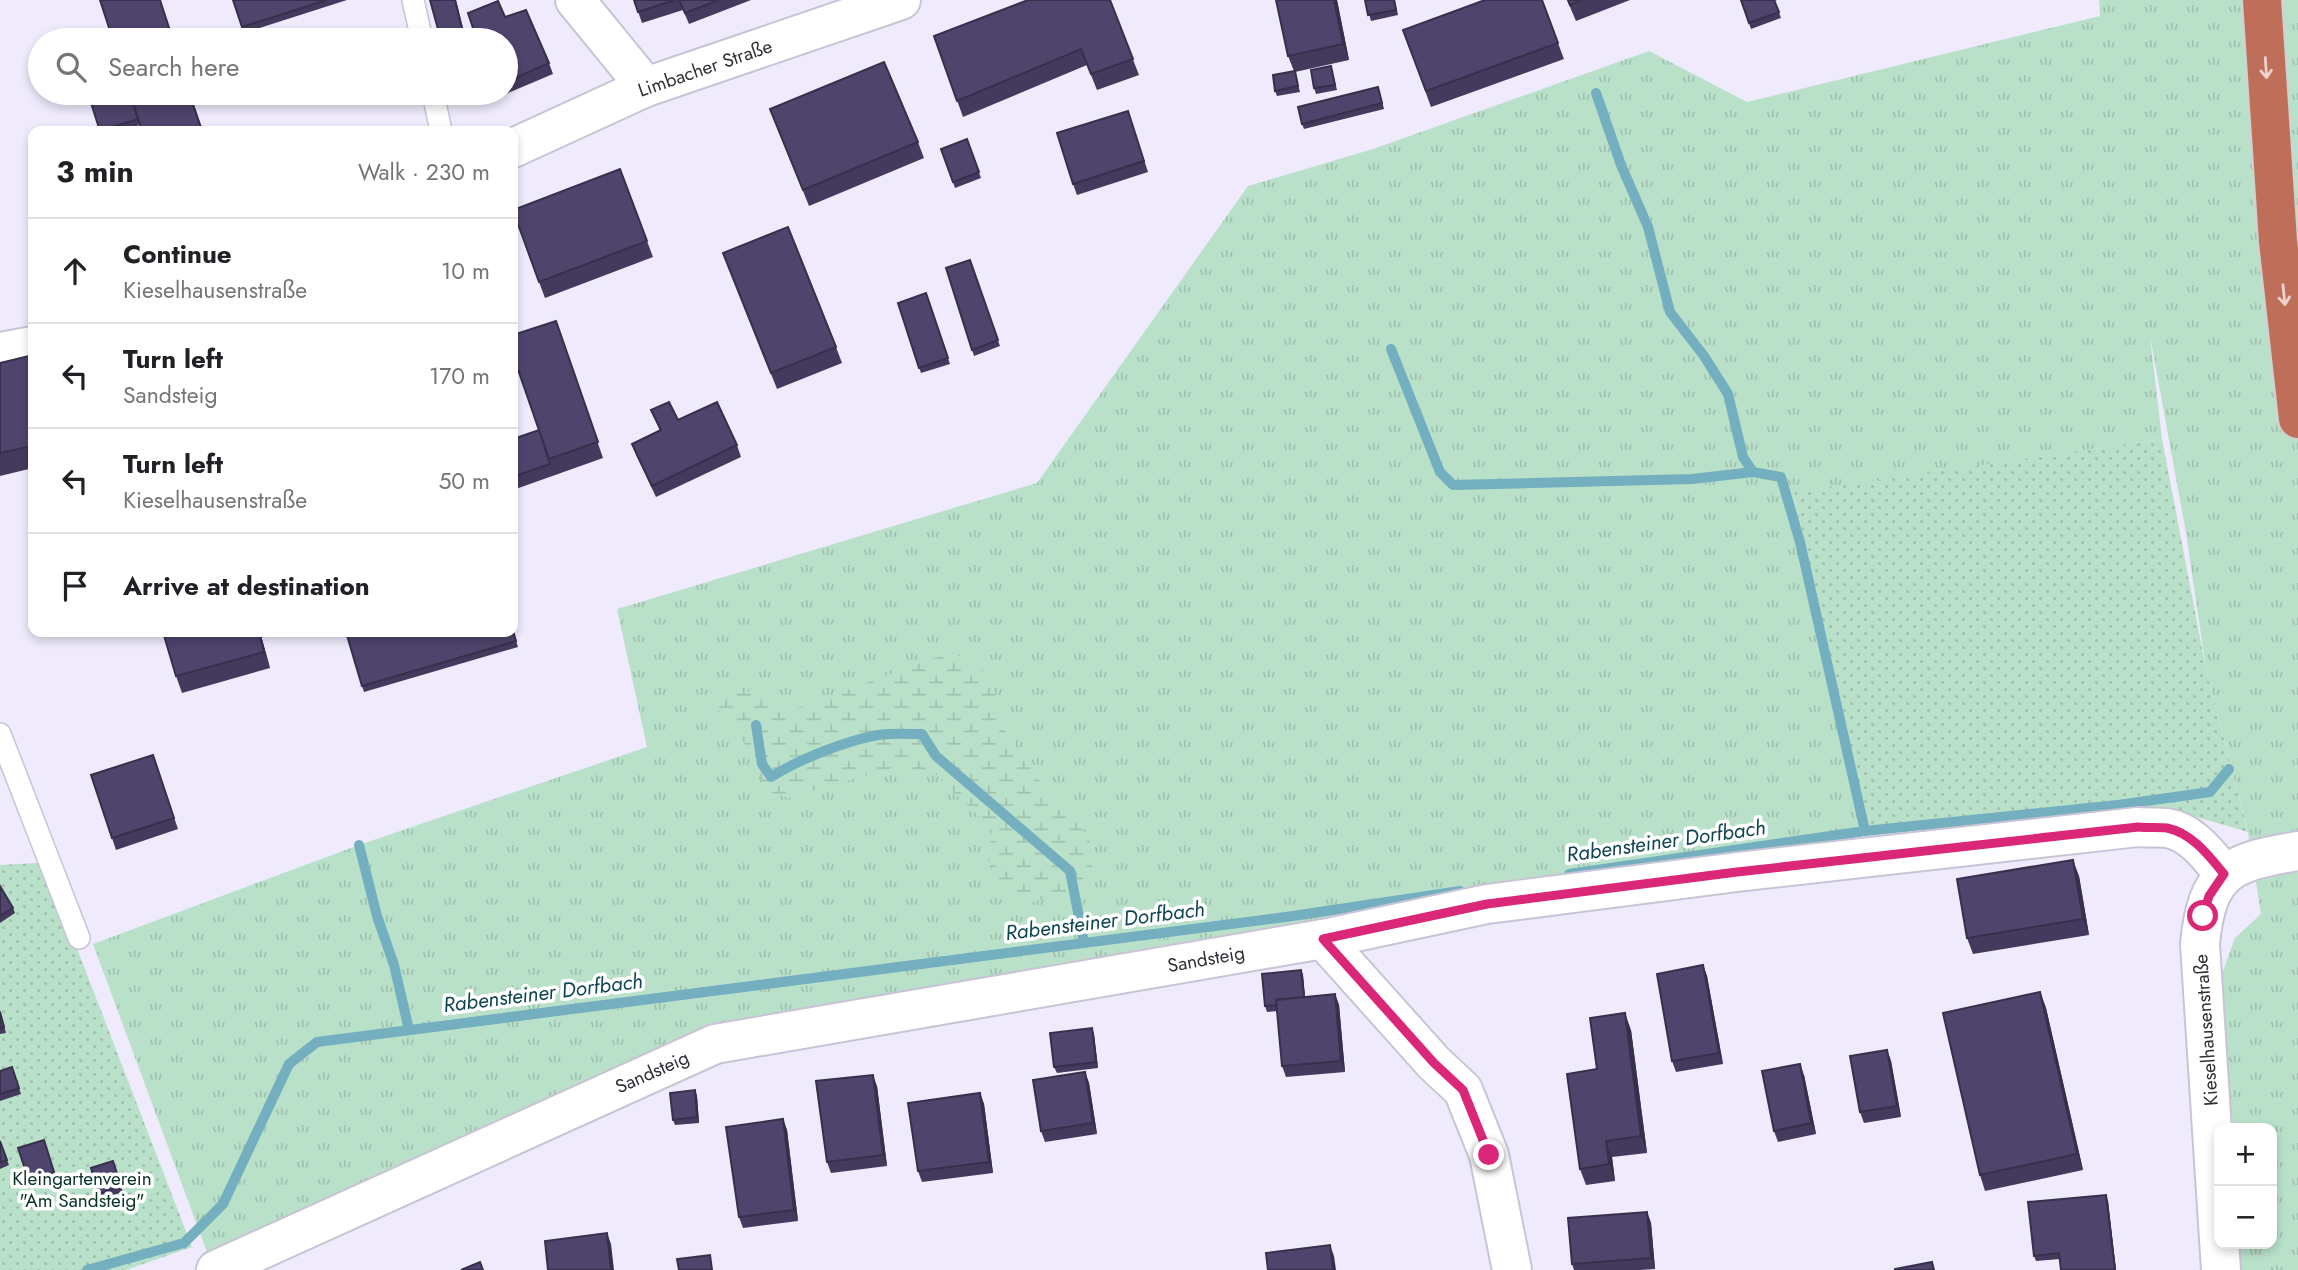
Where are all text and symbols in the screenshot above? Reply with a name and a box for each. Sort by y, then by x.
search box [28,28,518,105]
street label: Limbacher Straße [634,32,776,104]
icon: search [52,48,90,86]
text: Search here [108,48,240,86]
one-way arrow [2260,56,2273,79]
text: 3 min [56,150,134,193]
text: Walk · 230 m [358,155,490,189]
text: Continue [123,235,232,273]
icon: ahead [56,252,94,290]
text: 10 m [441,254,490,288]
text: Kieselhausenstraße [123,273,307,307]
one-way arrow [2278,283,2291,306]
text: Turn left [123,340,223,378]
icon: left [56,357,94,395]
text: 170 m [429,359,490,393]
text: Sandsteig [123,378,218,412]
text: Turn left [123,445,223,483]
icon: left [56,462,94,500]
text: 50 m [438,464,490,498]
text: Kieselhausenstraße [123,483,307,517]
icon: arrive [56,567,94,605]
text: Arrive at destination [123,567,370,605]
water label: Rabensteiner Dorfbach [1565,812,1767,870]
water label: Rabensteiner Dorfbach [1004,894,1206,948]
route start [2187,900,2218,931]
street label: Sandsteig [1165,939,1247,979]
street label: Kieselhausenstraße [2187,953,2225,1107]
water label: Rabensteiner Dorfbach [442,966,644,1020]
street label: Sandsteig [611,1044,693,1100]
map controls [2214,1123,2277,1249]
button: + [2214,1123,2277,1186]
route end [1473,1139,1504,1170]
park label: Kleingartenverein "Am Sandsteig" [12,1165,152,1214]
button: − [2214,1186,2277,1249]

